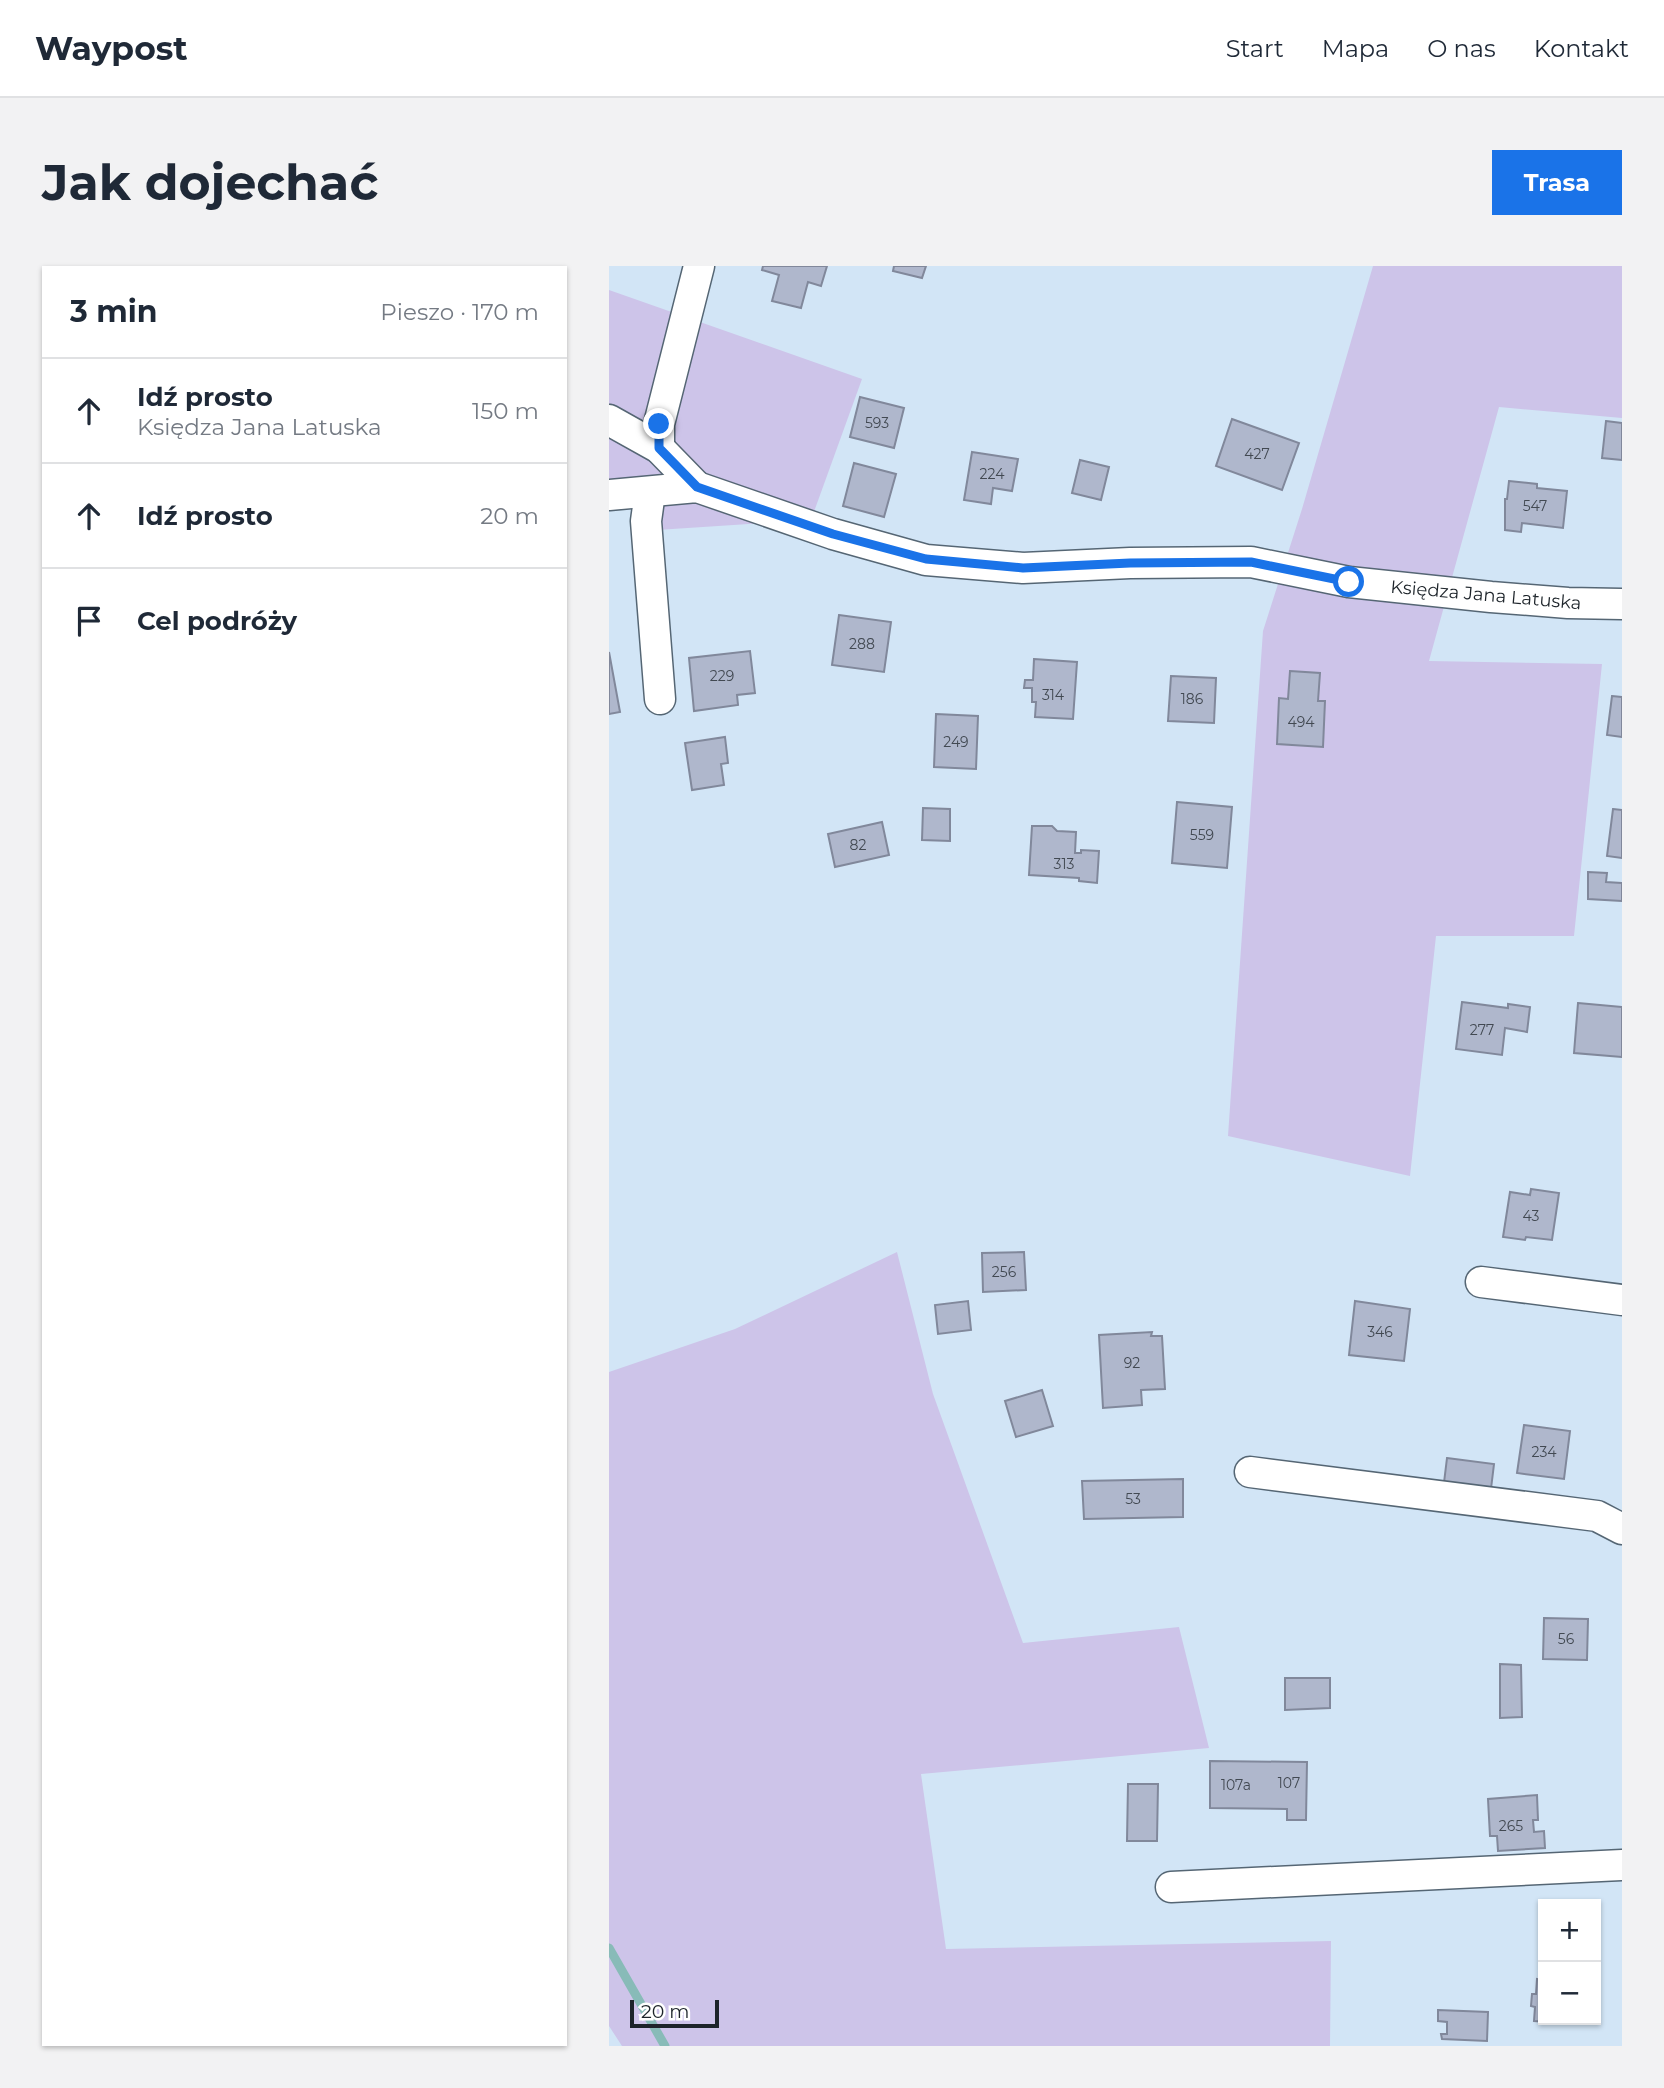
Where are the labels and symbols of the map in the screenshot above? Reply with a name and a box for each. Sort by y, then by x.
route end [643,408,674,439]
house number: 593 [865,414,889,432]
house number: 427 [1244,445,1270,463]
house number: 224 [980,465,1005,483]
house number: 547 [1523,497,1547,515]
route start [1333,566,1364,597]
street label: Księdza Jana Latuska [1390,576,1582,614]
house number: 288 [849,635,875,653]
house number: 229 [710,667,734,685]
house number: 314 [1042,686,1065,704]
house number: 186 [1181,690,1204,708]
house number: 494 [1288,713,1315,731]
house number: 249 [943,733,969,751]
house number: 559 [1190,826,1214,844]
house number: 82 [850,836,866,854]
house number: 313 [1054,855,1075,873]
house number: 277 [1470,1021,1494,1039]
house number: 43 [1523,1207,1540,1225]
house number: 256 [992,1263,1017,1281]
house number: 346 [1367,1323,1393,1341]
house number: 92 [1124,1354,1140,1372]
house number: 234 [1531,1443,1557,1461]
house number: 53 [1125,1490,1141,1508]
house number: 56 [1558,1630,1575,1648]
house number: 107 [1278,1774,1300,1792]
house number: 107a [1221,1776,1251,1794]
house number: 265 [1499,1817,1523,1835]
scale bar [630,1997,719,2029]

